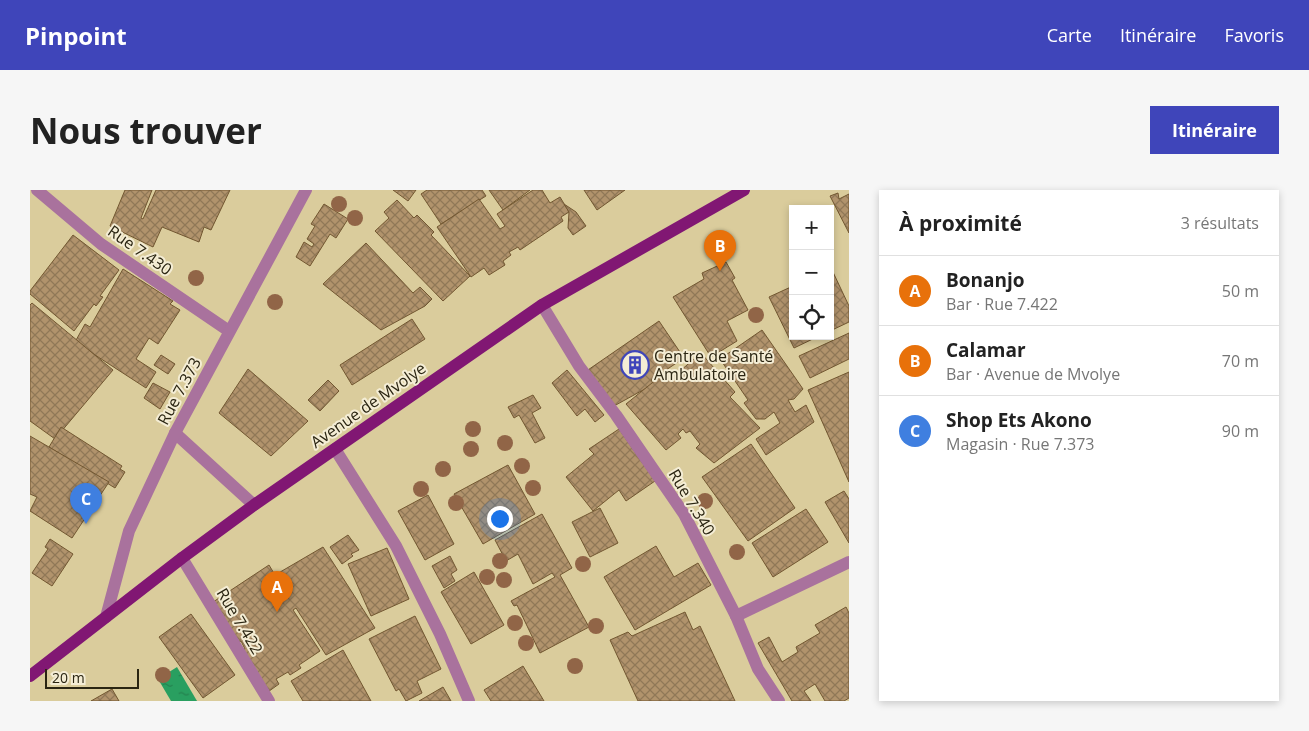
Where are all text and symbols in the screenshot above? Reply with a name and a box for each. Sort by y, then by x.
text: Pinpoint [25,19,127,52]
text: Carte [1047,23,1092,47]
text: Itinéraire [1120,23,1196,47]
text: Favoris [1224,23,1284,47]
button: Itinéraire [1150,106,1279,154]
text: Nous trouver [30,107,262,154]
map controls [789,205,834,340]
button: + [789,205,834,250]
text: À proximité [899,209,1022,237]
text: 3 résultats [1181,212,1259,234]
street label: Rue 7.430 [104,220,176,280]
pin: B [704,230,736,271]
button: − [789,250,834,295]
text: Bonanjo [946,267,1025,293]
text: A [909,280,921,302]
text: 50 m [1222,280,1259,302]
text: Bar · Rue 7.422 [946,293,1058,315]
button: locate [789,295,834,340]
text: Calamar [946,337,1026,363]
place label: Centre de Santé Ambulatoire [654,345,773,385]
building icon: Centre de Santé Ambulatoire [620,350,650,380]
text: B [910,350,920,372]
text: 70 m [1222,350,1259,372]
street label: Rue 7.373 [152,353,206,429]
street label: Avenue de Mvolye [306,357,430,453]
text: Bar · Avenue de Mvolye [946,363,1120,385]
text: Shop Ets Akono [946,407,1092,433]
text: C [910,420,920,442]
text: 90 m [1222,420,1259,442]
text: Magasin · Rue 7.373 [946,433,1094,455]
street label: Rue 7.340 [664,465,720,539]
pin: C [70,483,102,524]
your location [487,506,513,532]
pin: A [261,571,293,612]
street label: Rue 7.422 [212,584,268,658]
scale bar [45,666,139,689]
text: 20 m [52,668,85,687]

